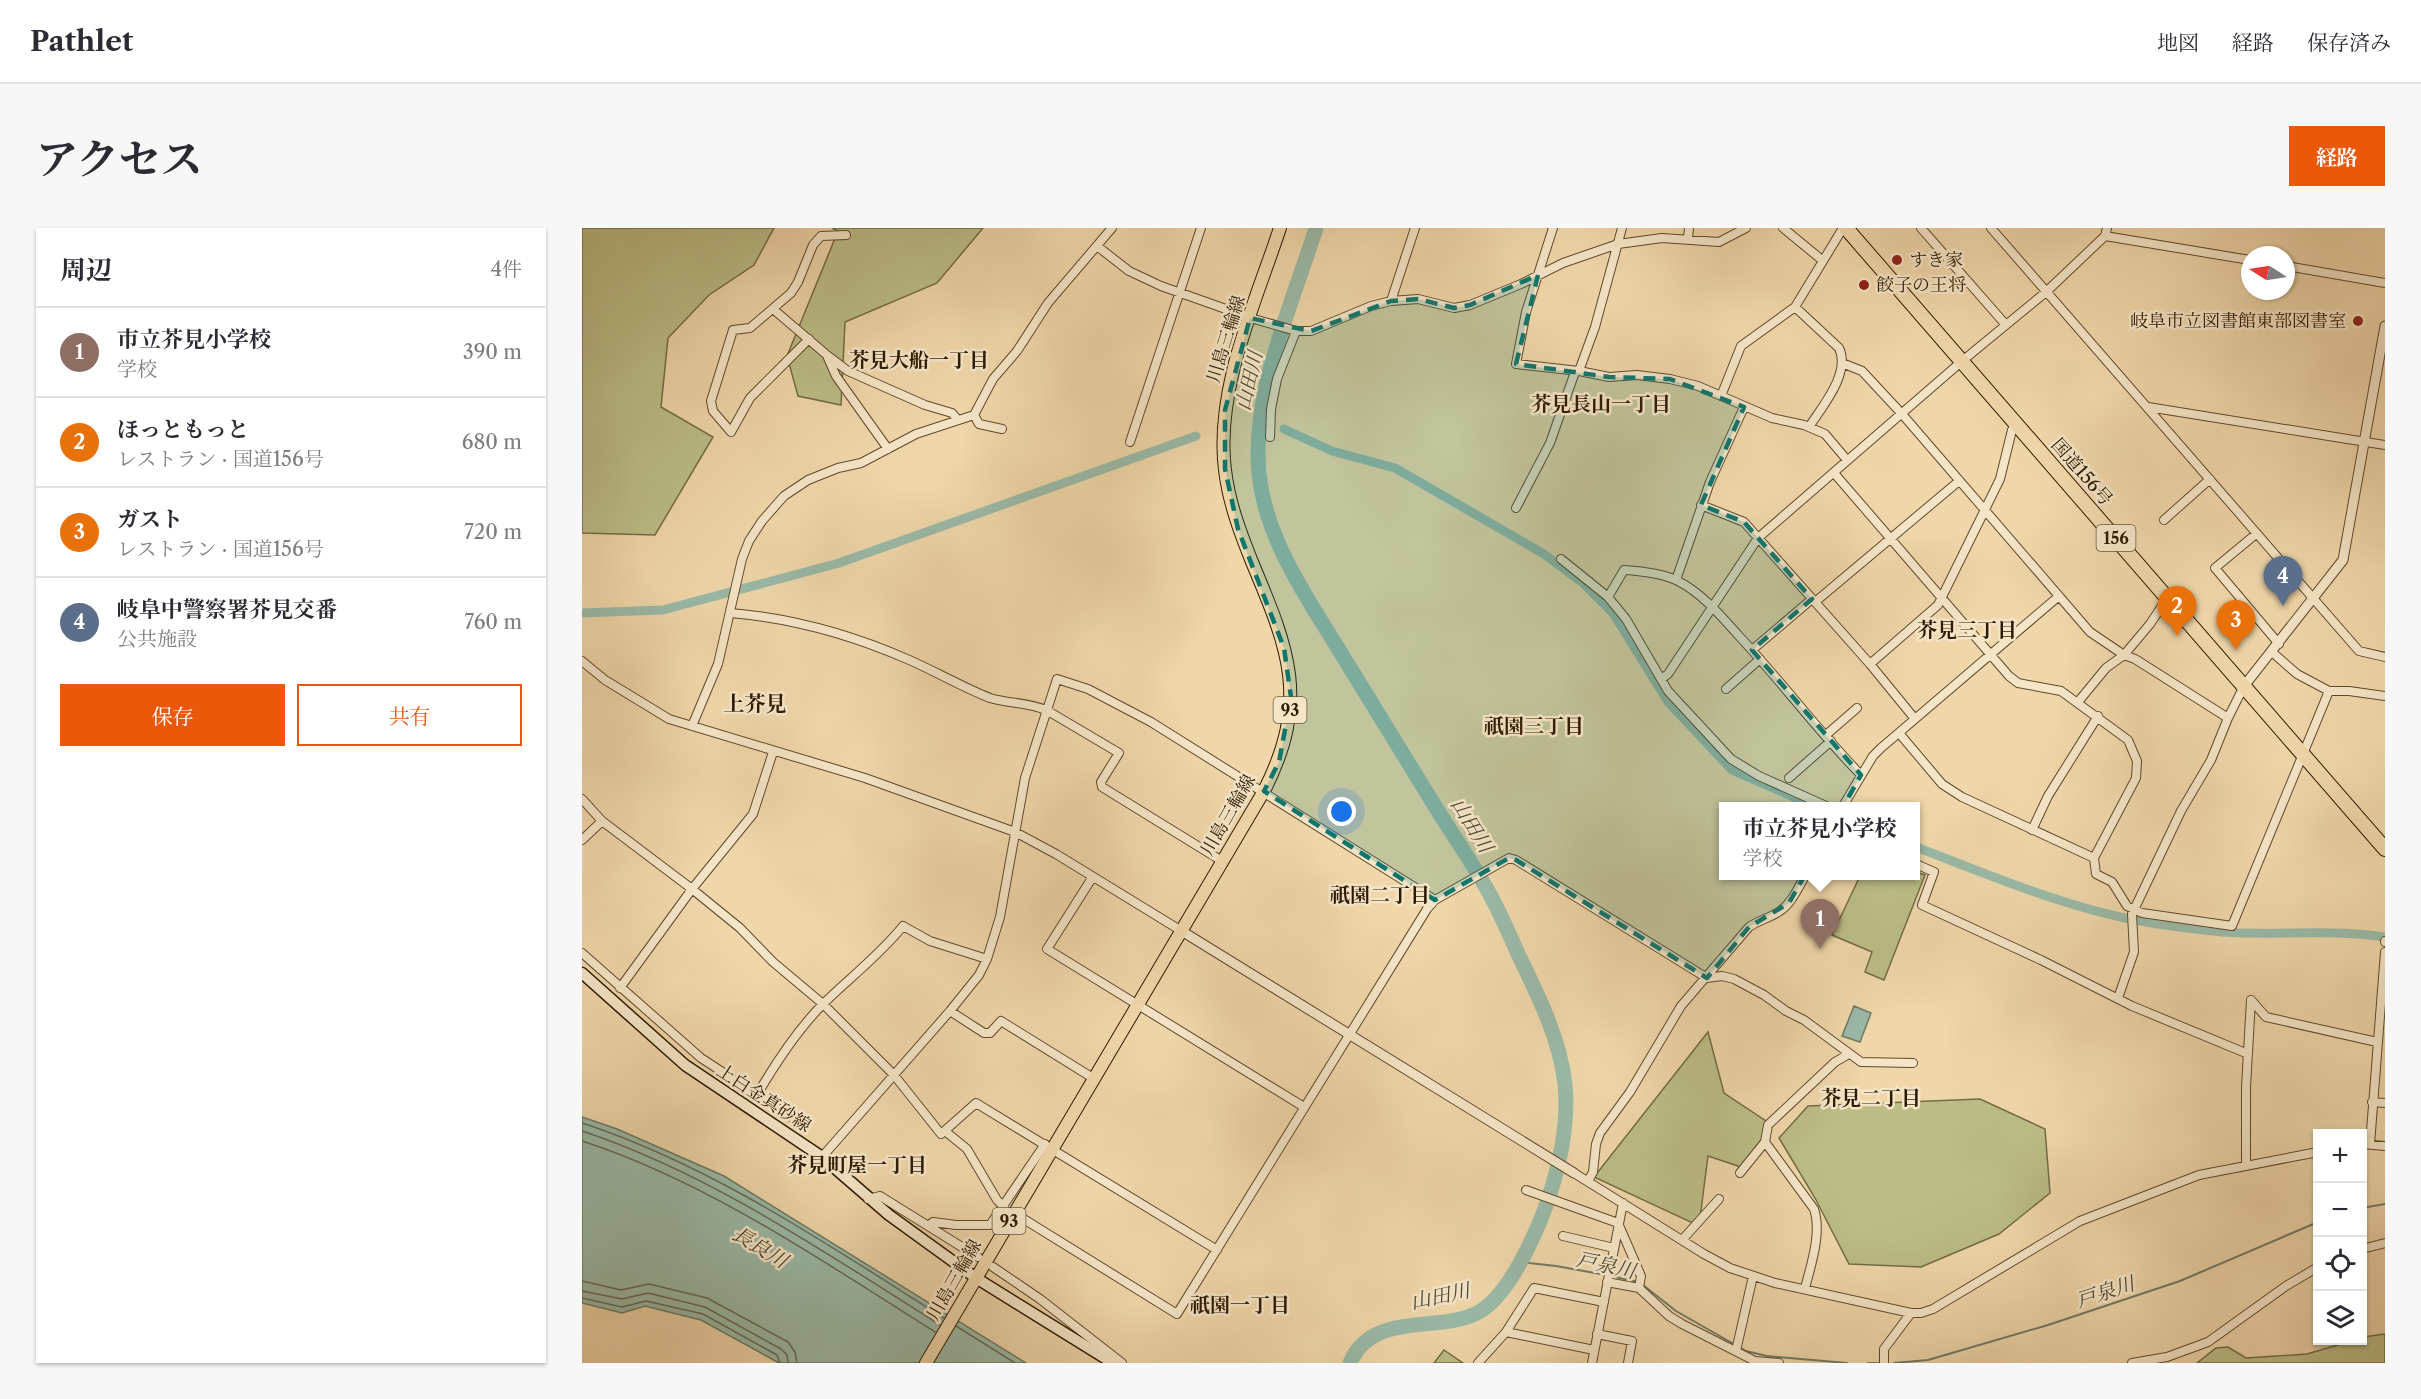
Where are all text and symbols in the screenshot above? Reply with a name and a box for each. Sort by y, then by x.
text: Pathlet [30,24,133,58]
text: 地図 [2157,30,2199,55]
text: 経路 [2232,30,2274,55]
text: 保存済み [2307,30,2391,55]
button: 経路 [2289,126,2385,186]
text: アクセス [36,133,203,185]
north arrow [2241,246,2295,300]
place label: すき家 [1909,249,1963,271]
marker: すき家 [1890,253,1904,267]
text: 周辺 [60,254,112,286]
text: 4件 [490,257,522,281]
place label: 餃子の王将 [1876,274,1966,296]
marker: 餃子の王将 [1857,278,1871,292]
street label: 川島三輪線 [1202,293,1250,385]
place label: 岐阜市立図書館東部図書室 [2130,310,2346,332]
marker: 岐阜市立図書館東部図書室 [2351,314,2365,328]
text: 市立芥見小学校 [117,326,271,353]
text: 1 [75,340,84,364]
text: 390 m [463,340,522,364]
water label: 山田川 [1231,347,1268,413]
district label: 芥見大船一丁目 [849,348,989,372]
text: 学校 [117,357,157,381]
district label: 芥見長山一丁目 [1531,392,1671,416]
text: ほっともっと [117,416,249,443]
text: 2 [74,430,85,454]
text: 680 m [462,430,522,454]
street label: 国道156号 [2047,434,2117,510]
text: レストラン · 国道156号 [117,447,324,471]
text: ガスト [117,506,183,533]
text: 3 [74,520,85,544]
text: 720 m [464,520,522,544]
road number: 156 [2096,525,2135,551]
text: レストラン · 国道156号 [117,537,324,561]
pin: 4 [2264,556,2302,606]
pin: 2 [2158,586,2196,636]
text: 岐阜中警察署芥見交番 [117,596,337,623]
pin: 3 [2216,600,2256,650]
text: 4 [74,610,85,634]
text: 760 m [464,610,522,634]
district label: 芥見三丁目 [1917,618,2017,642]
text: 公共施設 [117,627,197,651]
button: 保存 [60,684,285,746]
button: 共有 [297,684,522,746]
district label: 上芥見 [724,691,787,716]
road number: 93 [1274,697,1306,723]
district label: 祇園三丁目 [1484,714,1584,738]
street label: 川島三輪線 [1196,771,1260,859]
water label: 山田川 [1446,793,1499,858]
your location [1327,797,1356,826]
popup [1719,802,1920,880]
text: 市立芥見小学校 [1742,815,1897,842]
text: 学校 [1742,846,1782,870]
district label: 祇園二丁目 [1330,883,1430,907]
pin: 1 [1800,900,1840,949]
street label: 上白金真砂線 [713,1059,815,1137]
district label: 芥見二丁目 [1821,1086,1921,1110]
map controls [2313,1129,2367,1345]
button: + [2313,1129,2367,1183]
district label: 芥見町屋一丁目 [787,1153,927,1177]
button: − [2313,1183,2367,1237]
road number: 93 [992,1208,1026,1234]
water label: 長良川 [728,1221,794,1274]
street label: 川島三輪線 [922,1236,986,1324]
button: locate [2313,1237,2367,1291]
water label: 戸泉川 [1574,1247,1640,1283]
water label: 戸泉川 [2073,1271,2139,1313]
water label: 山田川 [1408,1278,1474,1314]
button: layers [2313,1291,2367,1345]
district label: 祇園一丁目 [1190,1293,1290,1317]

